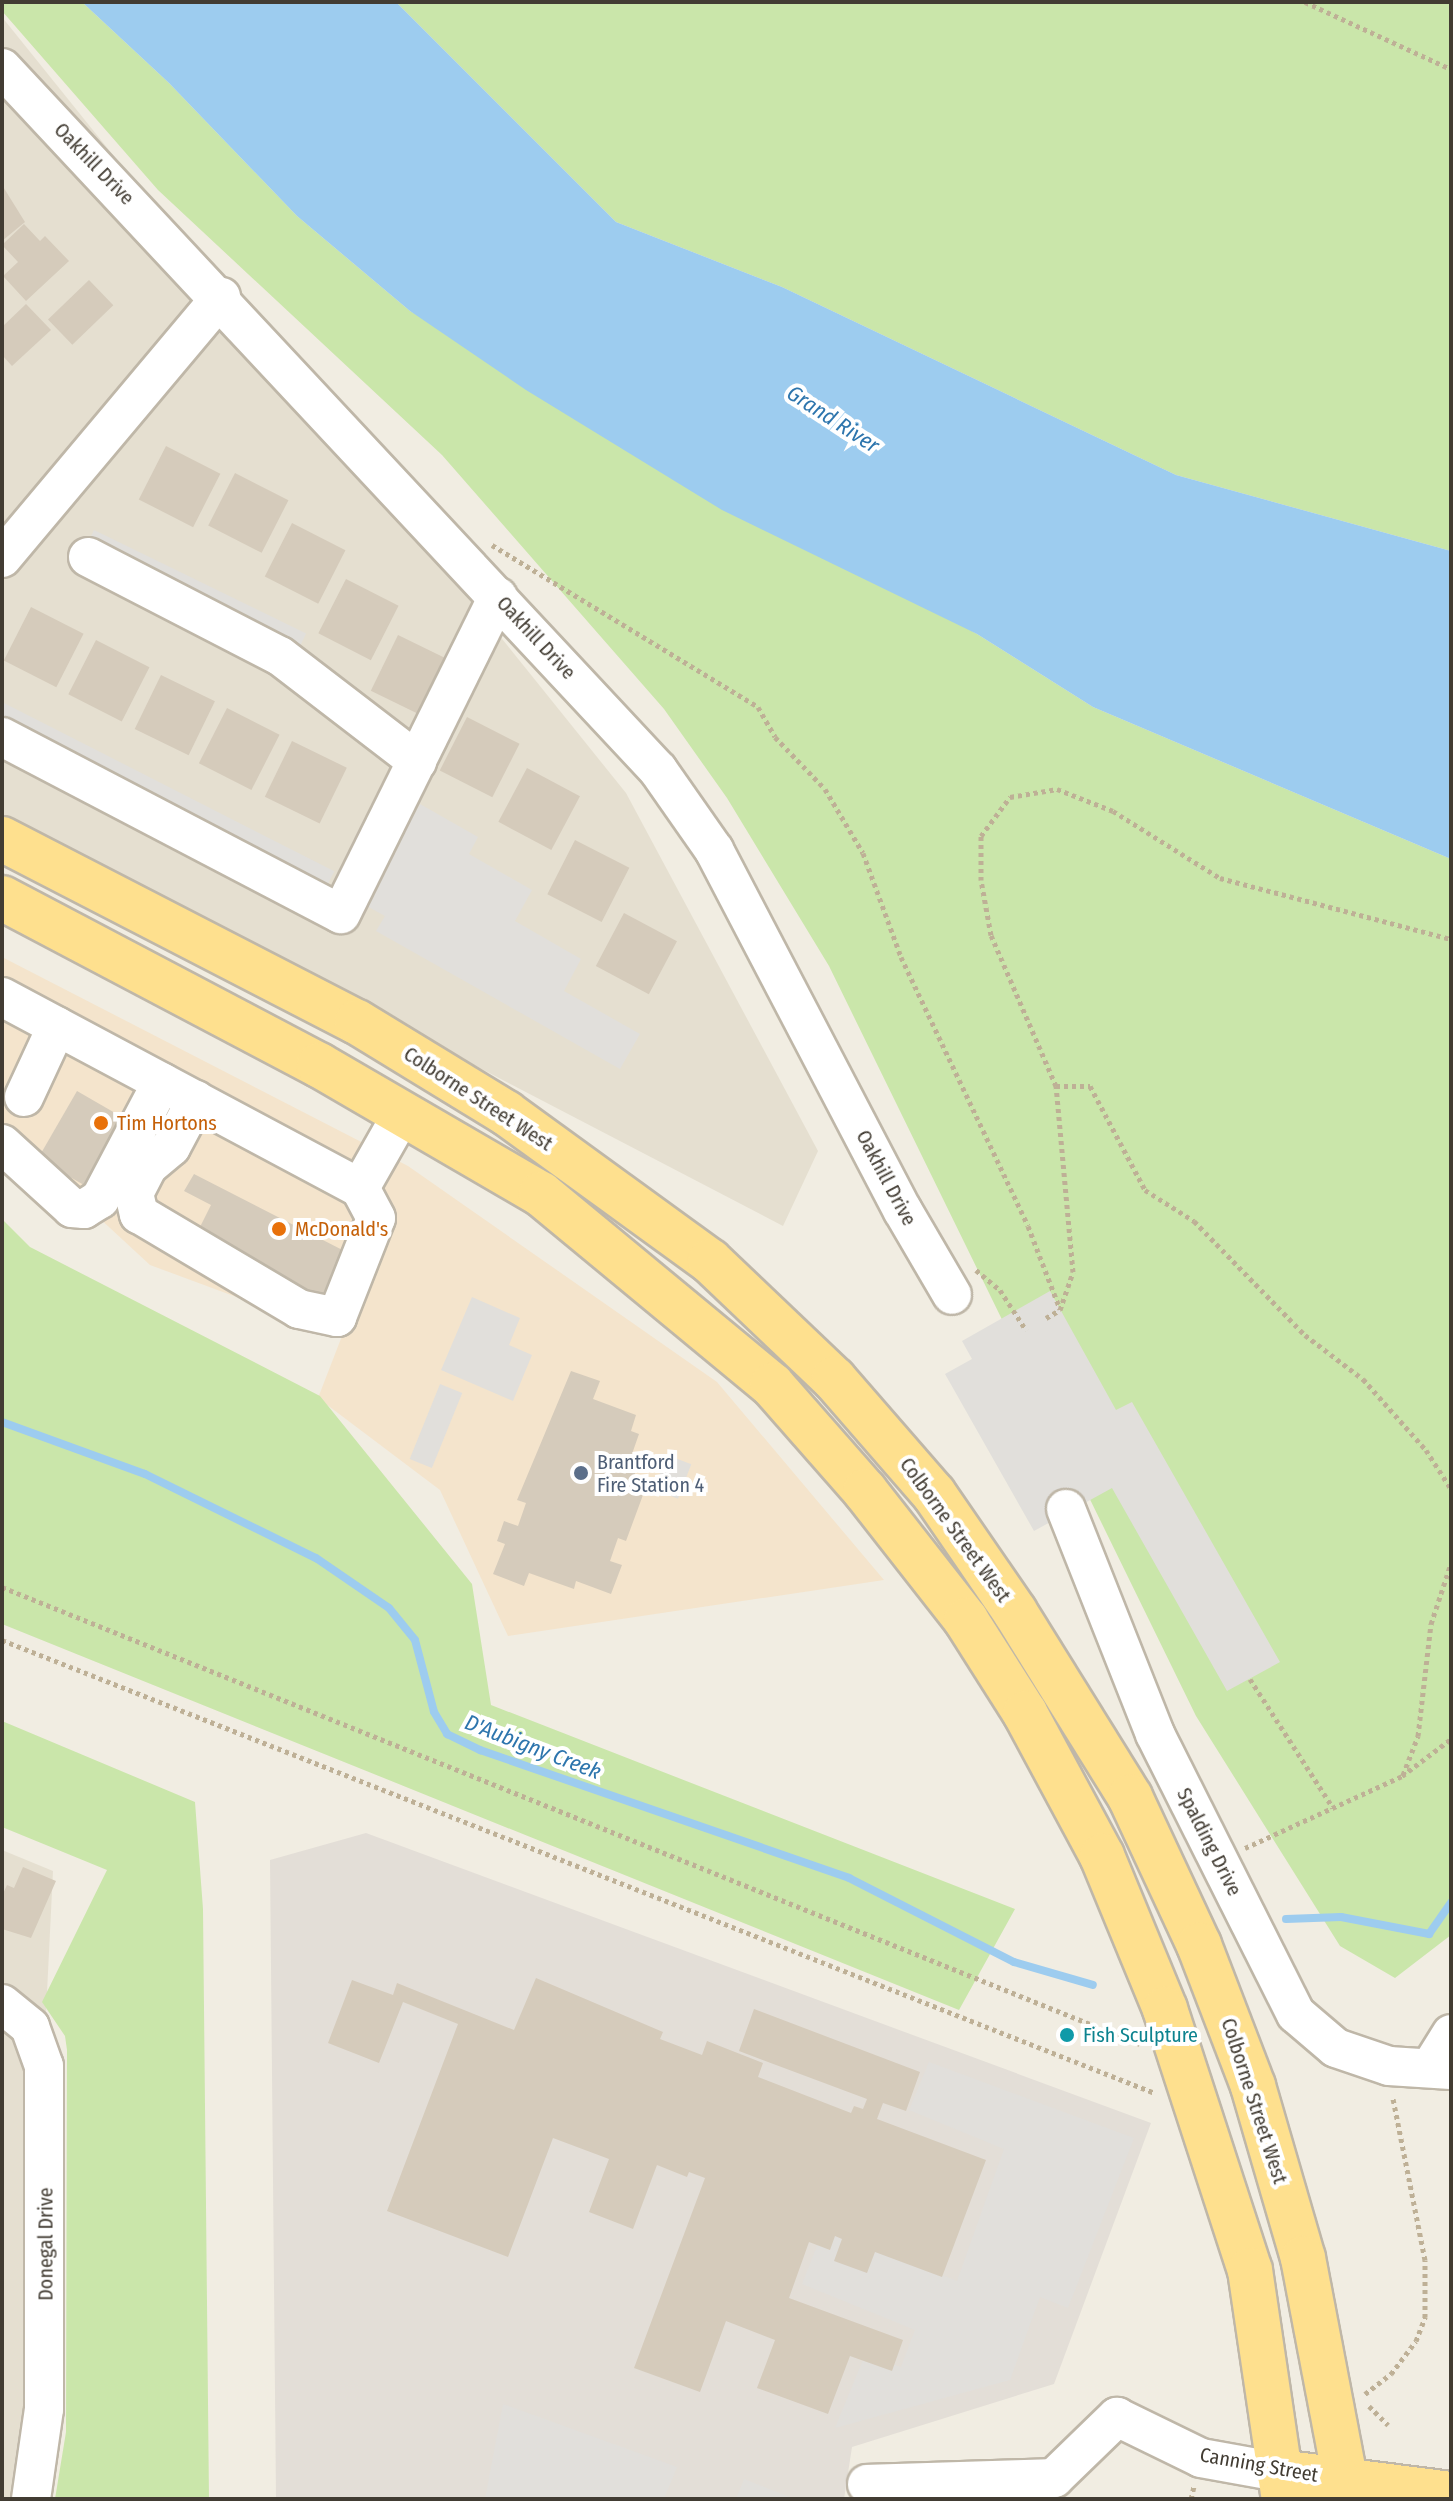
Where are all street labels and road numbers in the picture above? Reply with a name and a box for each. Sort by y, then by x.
street label: Oakhill Drive [49,118,139,210]
street label: Oakhill Drive [492,592,580,684]
street label: Colborne Street West [399,1042,557,1156]
street label: Oakhill Drive [851,1126,921,1230]
street label: Colborne Street West [895,1453,1015,1607]
street label: Spalding Drive [1172,1784,1246,1900]
street label: Colborne Street West [1216,2015,1292,2187]
street label: Donegal Drive [34,2187,58,2301]
street label: Canning Street [1198,2443,1320,2487]

